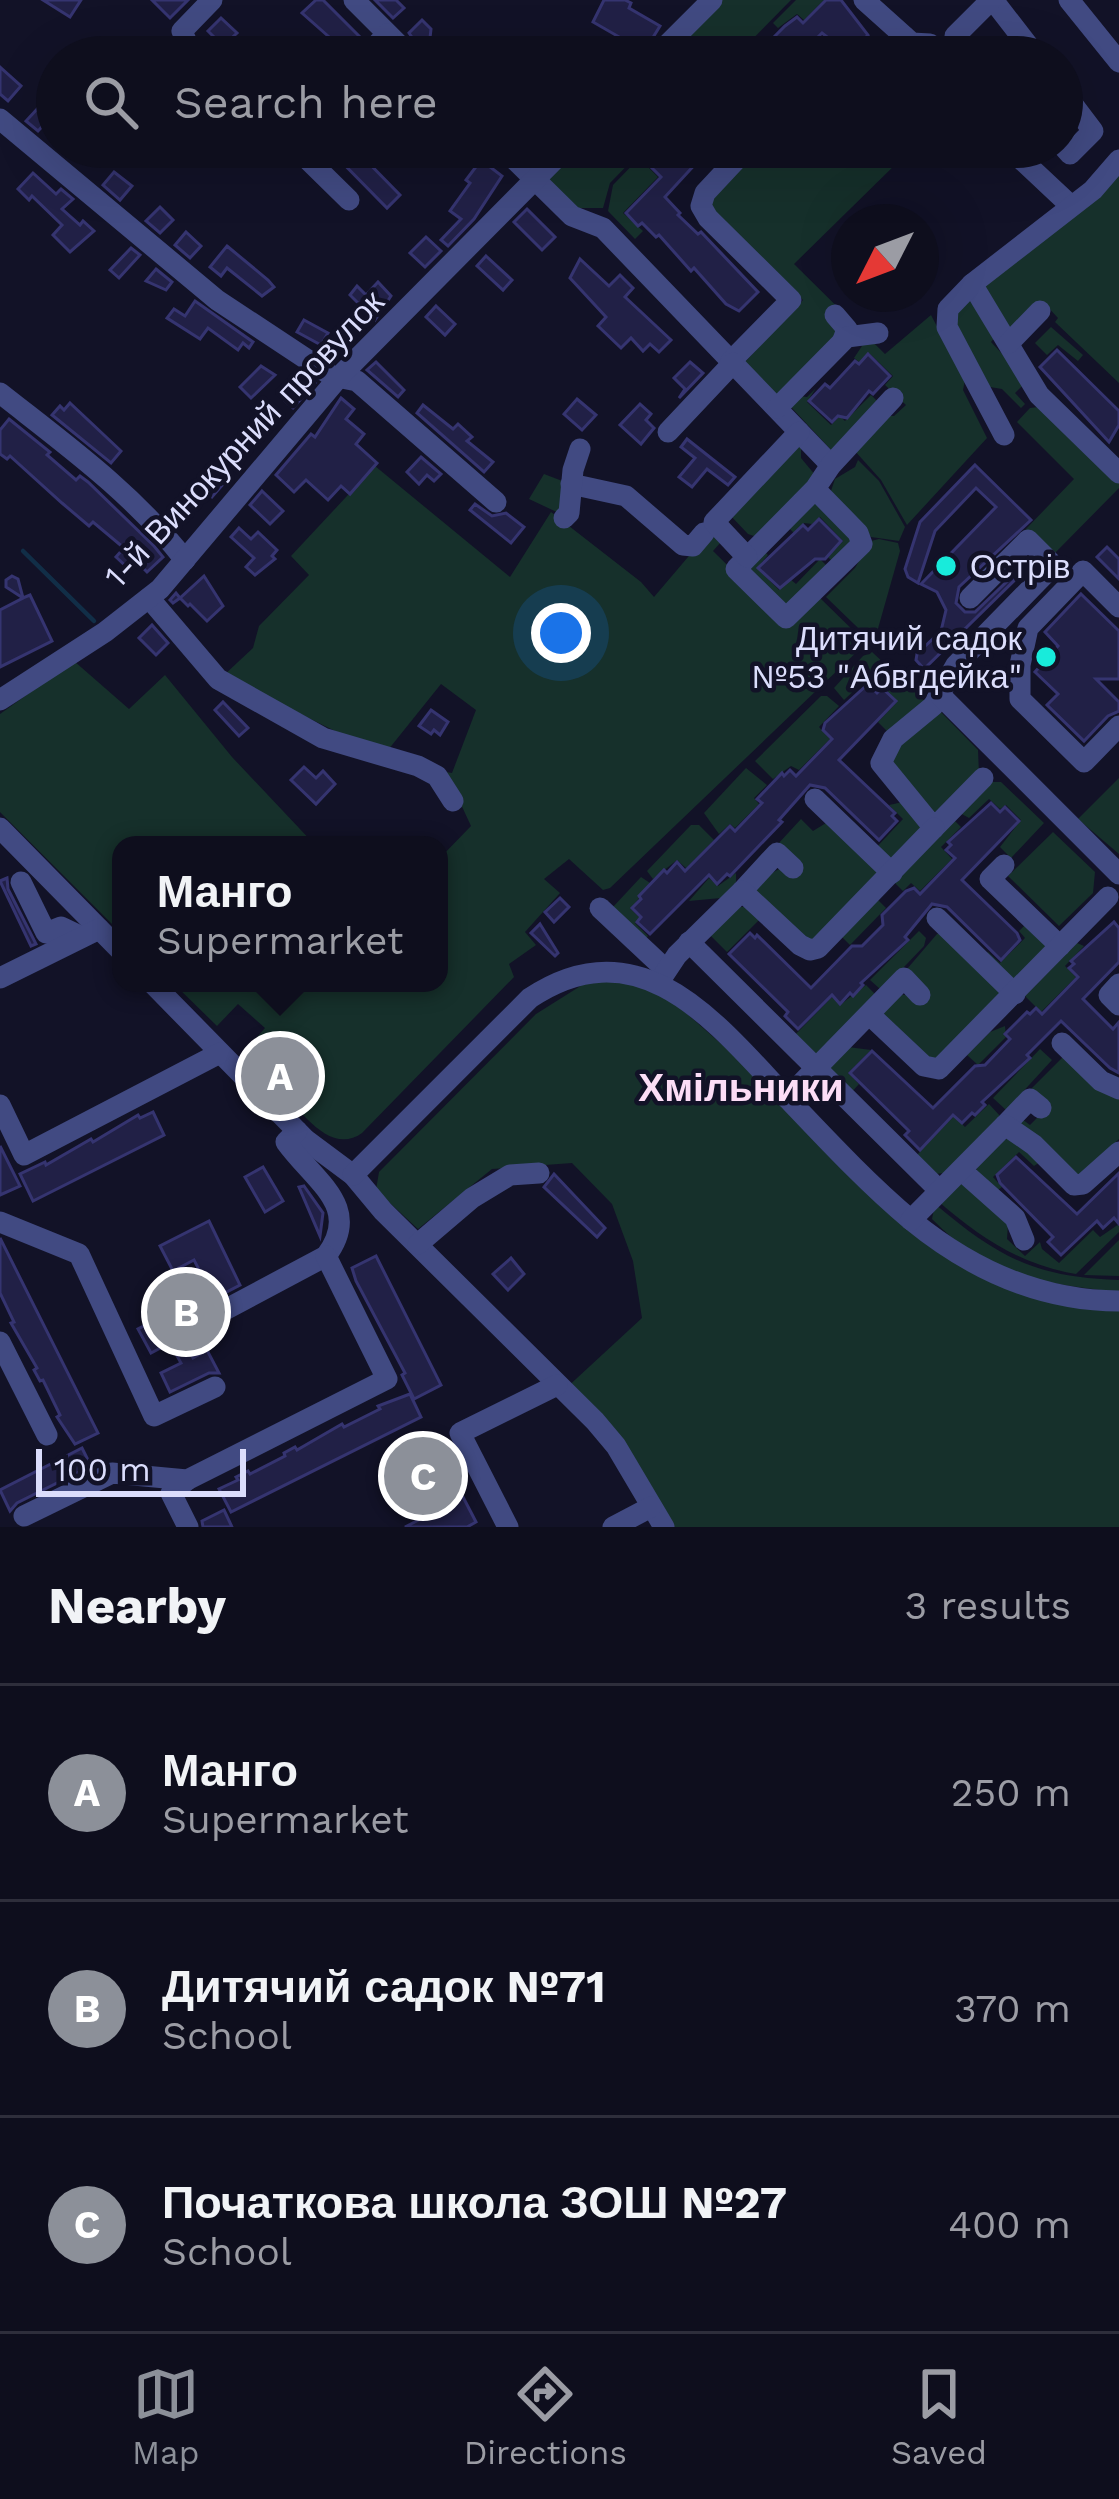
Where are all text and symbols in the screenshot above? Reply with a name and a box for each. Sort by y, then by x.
search box [36,36,1083,168]
icon: search [78,69,144,135]
text: Search here [174,76,438,129]
north arrow [831,204,939,312]
street label: 1-й Винокурний провулок [96,282,392,596]
place label: Острів [970,547,1071,586]
marker: Острів [933,553,959,579]
your location [531,603,591,663]
place label: Дитячий садок №53 "Абвгдейка" [751,619,1023,696]
marker: Дитячий садок №53 "Абвгдейка" [1033,644,1059,670]
popup [112,836,448,992]
text: Манго [157,865,293,918]
text: Supermarket [157,918,403,963]
pin: A [241,1031,319,1121]
district label: Хмільники [638,1065,844,1110]
pin: B [147,1267,225,1357]
pin: C [384,1431,462,1521]
scale bar [36,1443,246,1496]
text: 100 m [54,1450,151,1489]
text: Nearby [48,1576,226,1635]
text: 3 results [905,1583,1071,1628]
text: Манго [162,1744,298,1797]
text: A [74,1770,100,1815]
text: 250 m [951,1770,1071,1815]
text: Supermarket [162,1797,409,1842]
text: Дитячий садок №71 [162,1960,606,2013]
text: B [74,1986,100,2031]
text: 370 m [954,1986,1071,2031]
text: School [162,2013,292,2058]
text: Початкова школа ЗОШ №27 [162,2176,787,2229]
text: C [74,2202,100,2247]
text: 400 m [948,2202,1071,2247]
text: School [162,2229,292,2274]
tab: Map [132,2361,199,2472]
tab: Directions [464,2361,627,2472]
tab: Saved [891,2361,987,2472]

